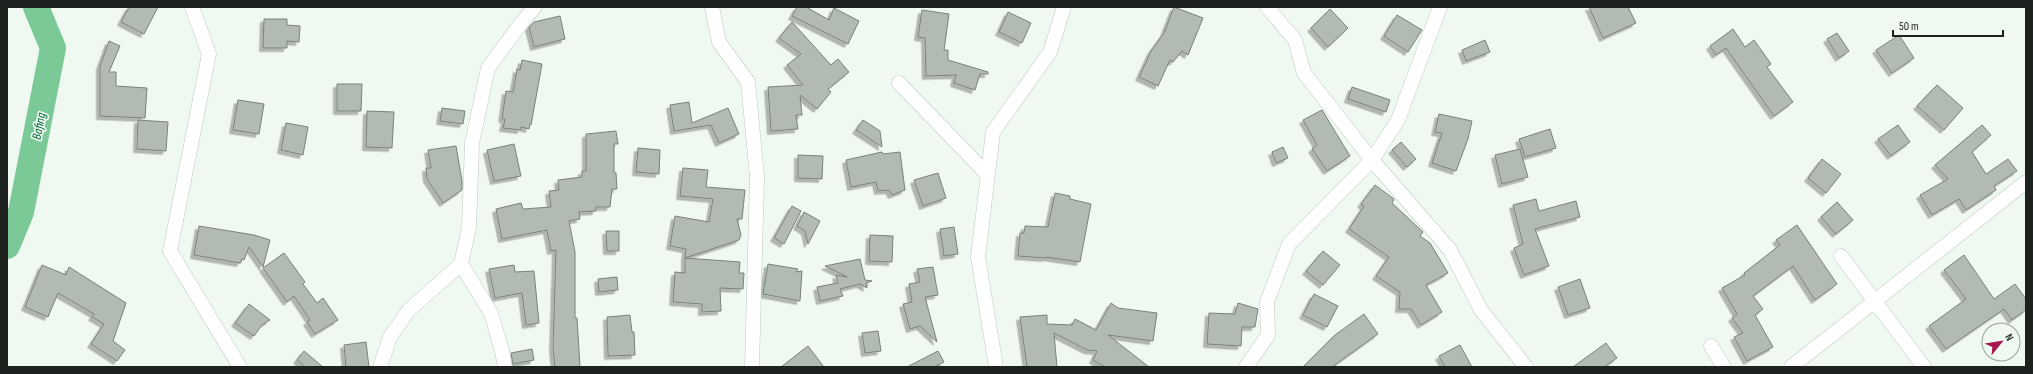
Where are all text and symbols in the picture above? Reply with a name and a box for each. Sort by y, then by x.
scale bar [1893,12,2003,38]
text: 50 m [1899,19,1919,34]
water label: Bafing [29,111,50,141]
north arrow [1981,322,2021,362]
text: N [2002,331,2016,343]

